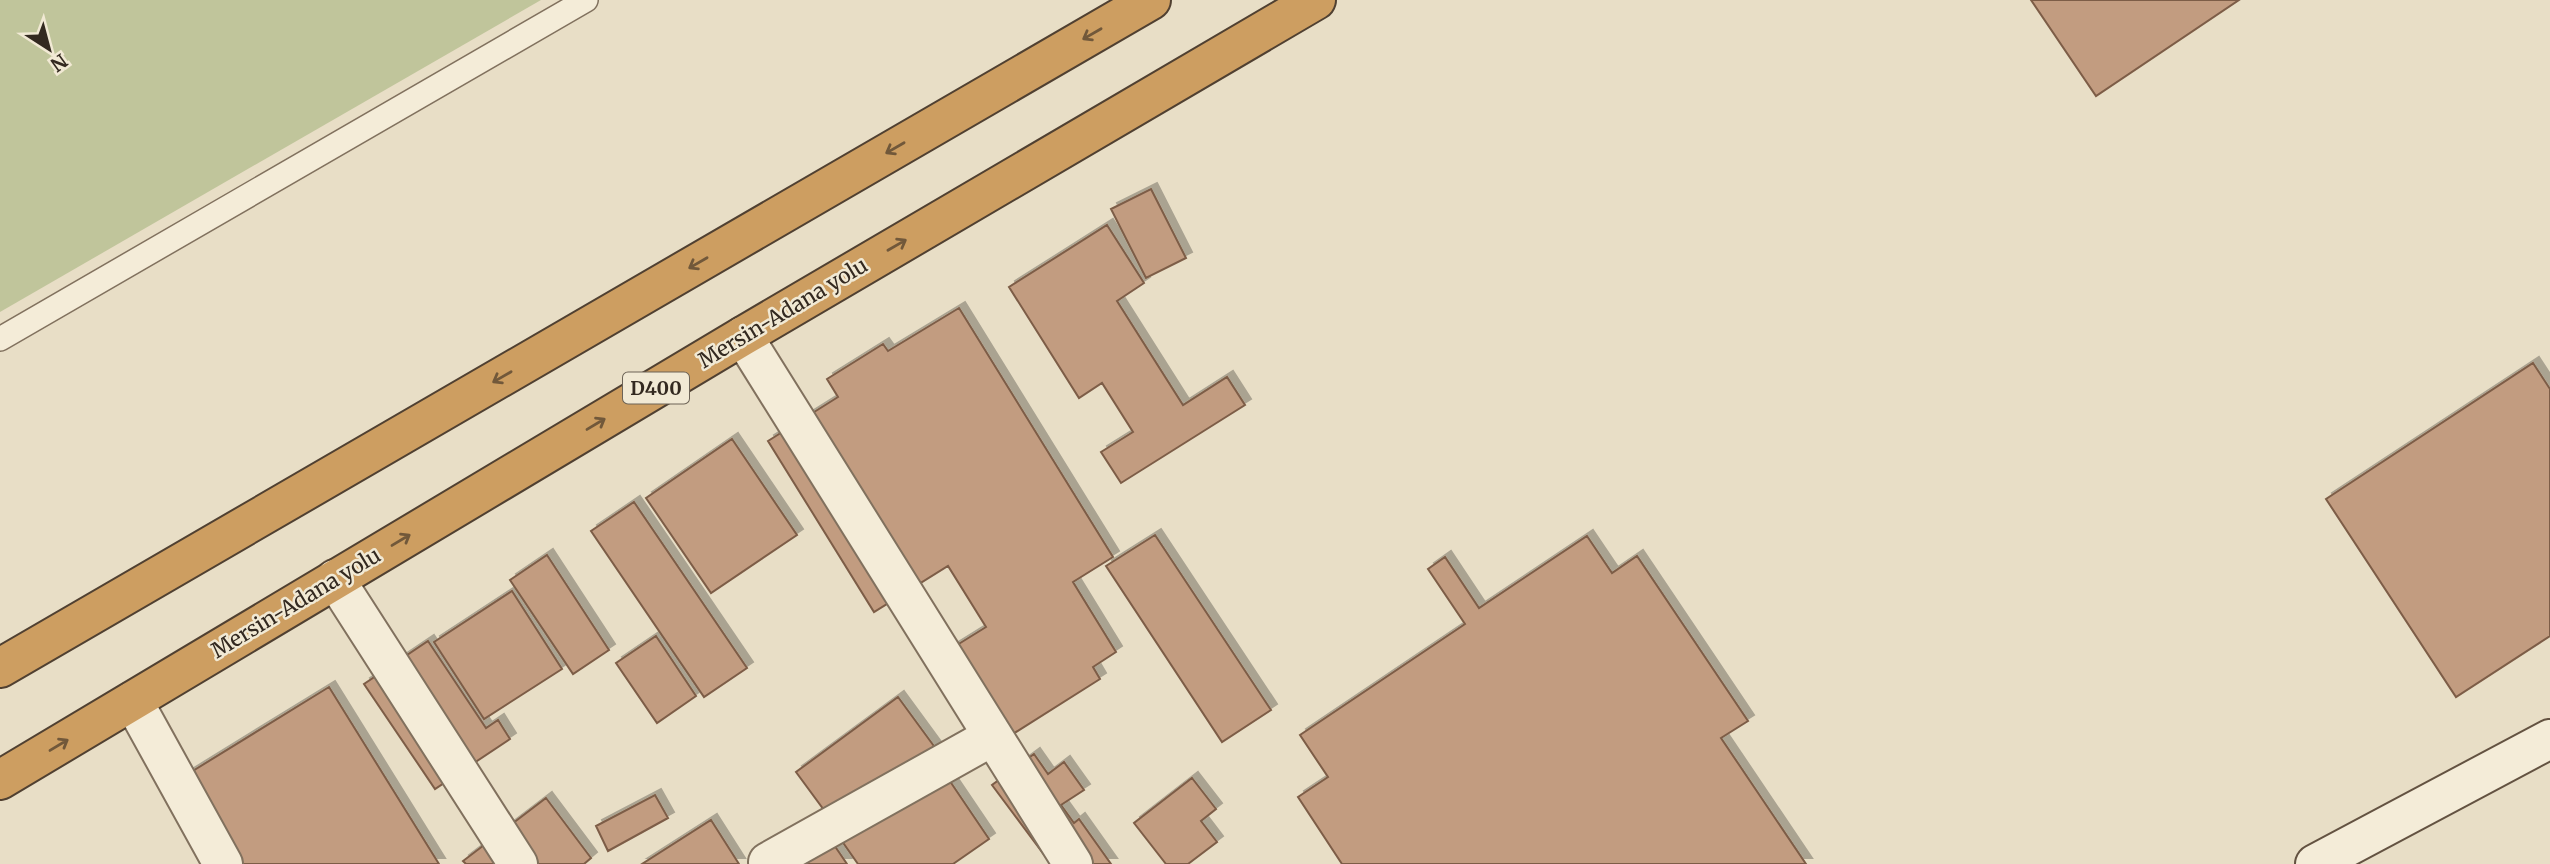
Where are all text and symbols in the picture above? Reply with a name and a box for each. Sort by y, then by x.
north arrow [14,14,84,84]
one-way arrow [1082,28,1103,41]
text: N [46,49,72,77]
one-way arrow [886,142,906,156]
one-way arrow [887,238,907,252]
street label: Mersin-Adana yolu [693,251,872,374]
one-way arrow [689,256,709,270]
one-way arrow [492,370,512,384]
road number: D400 [623,372,689,404]
one-way arrow [586,416,606,430]
one-way arrow [390,533,410,547]
street label: Mersin-Adana yolu [206,541,385,664]
one-way arrow [48,738,68,752]

